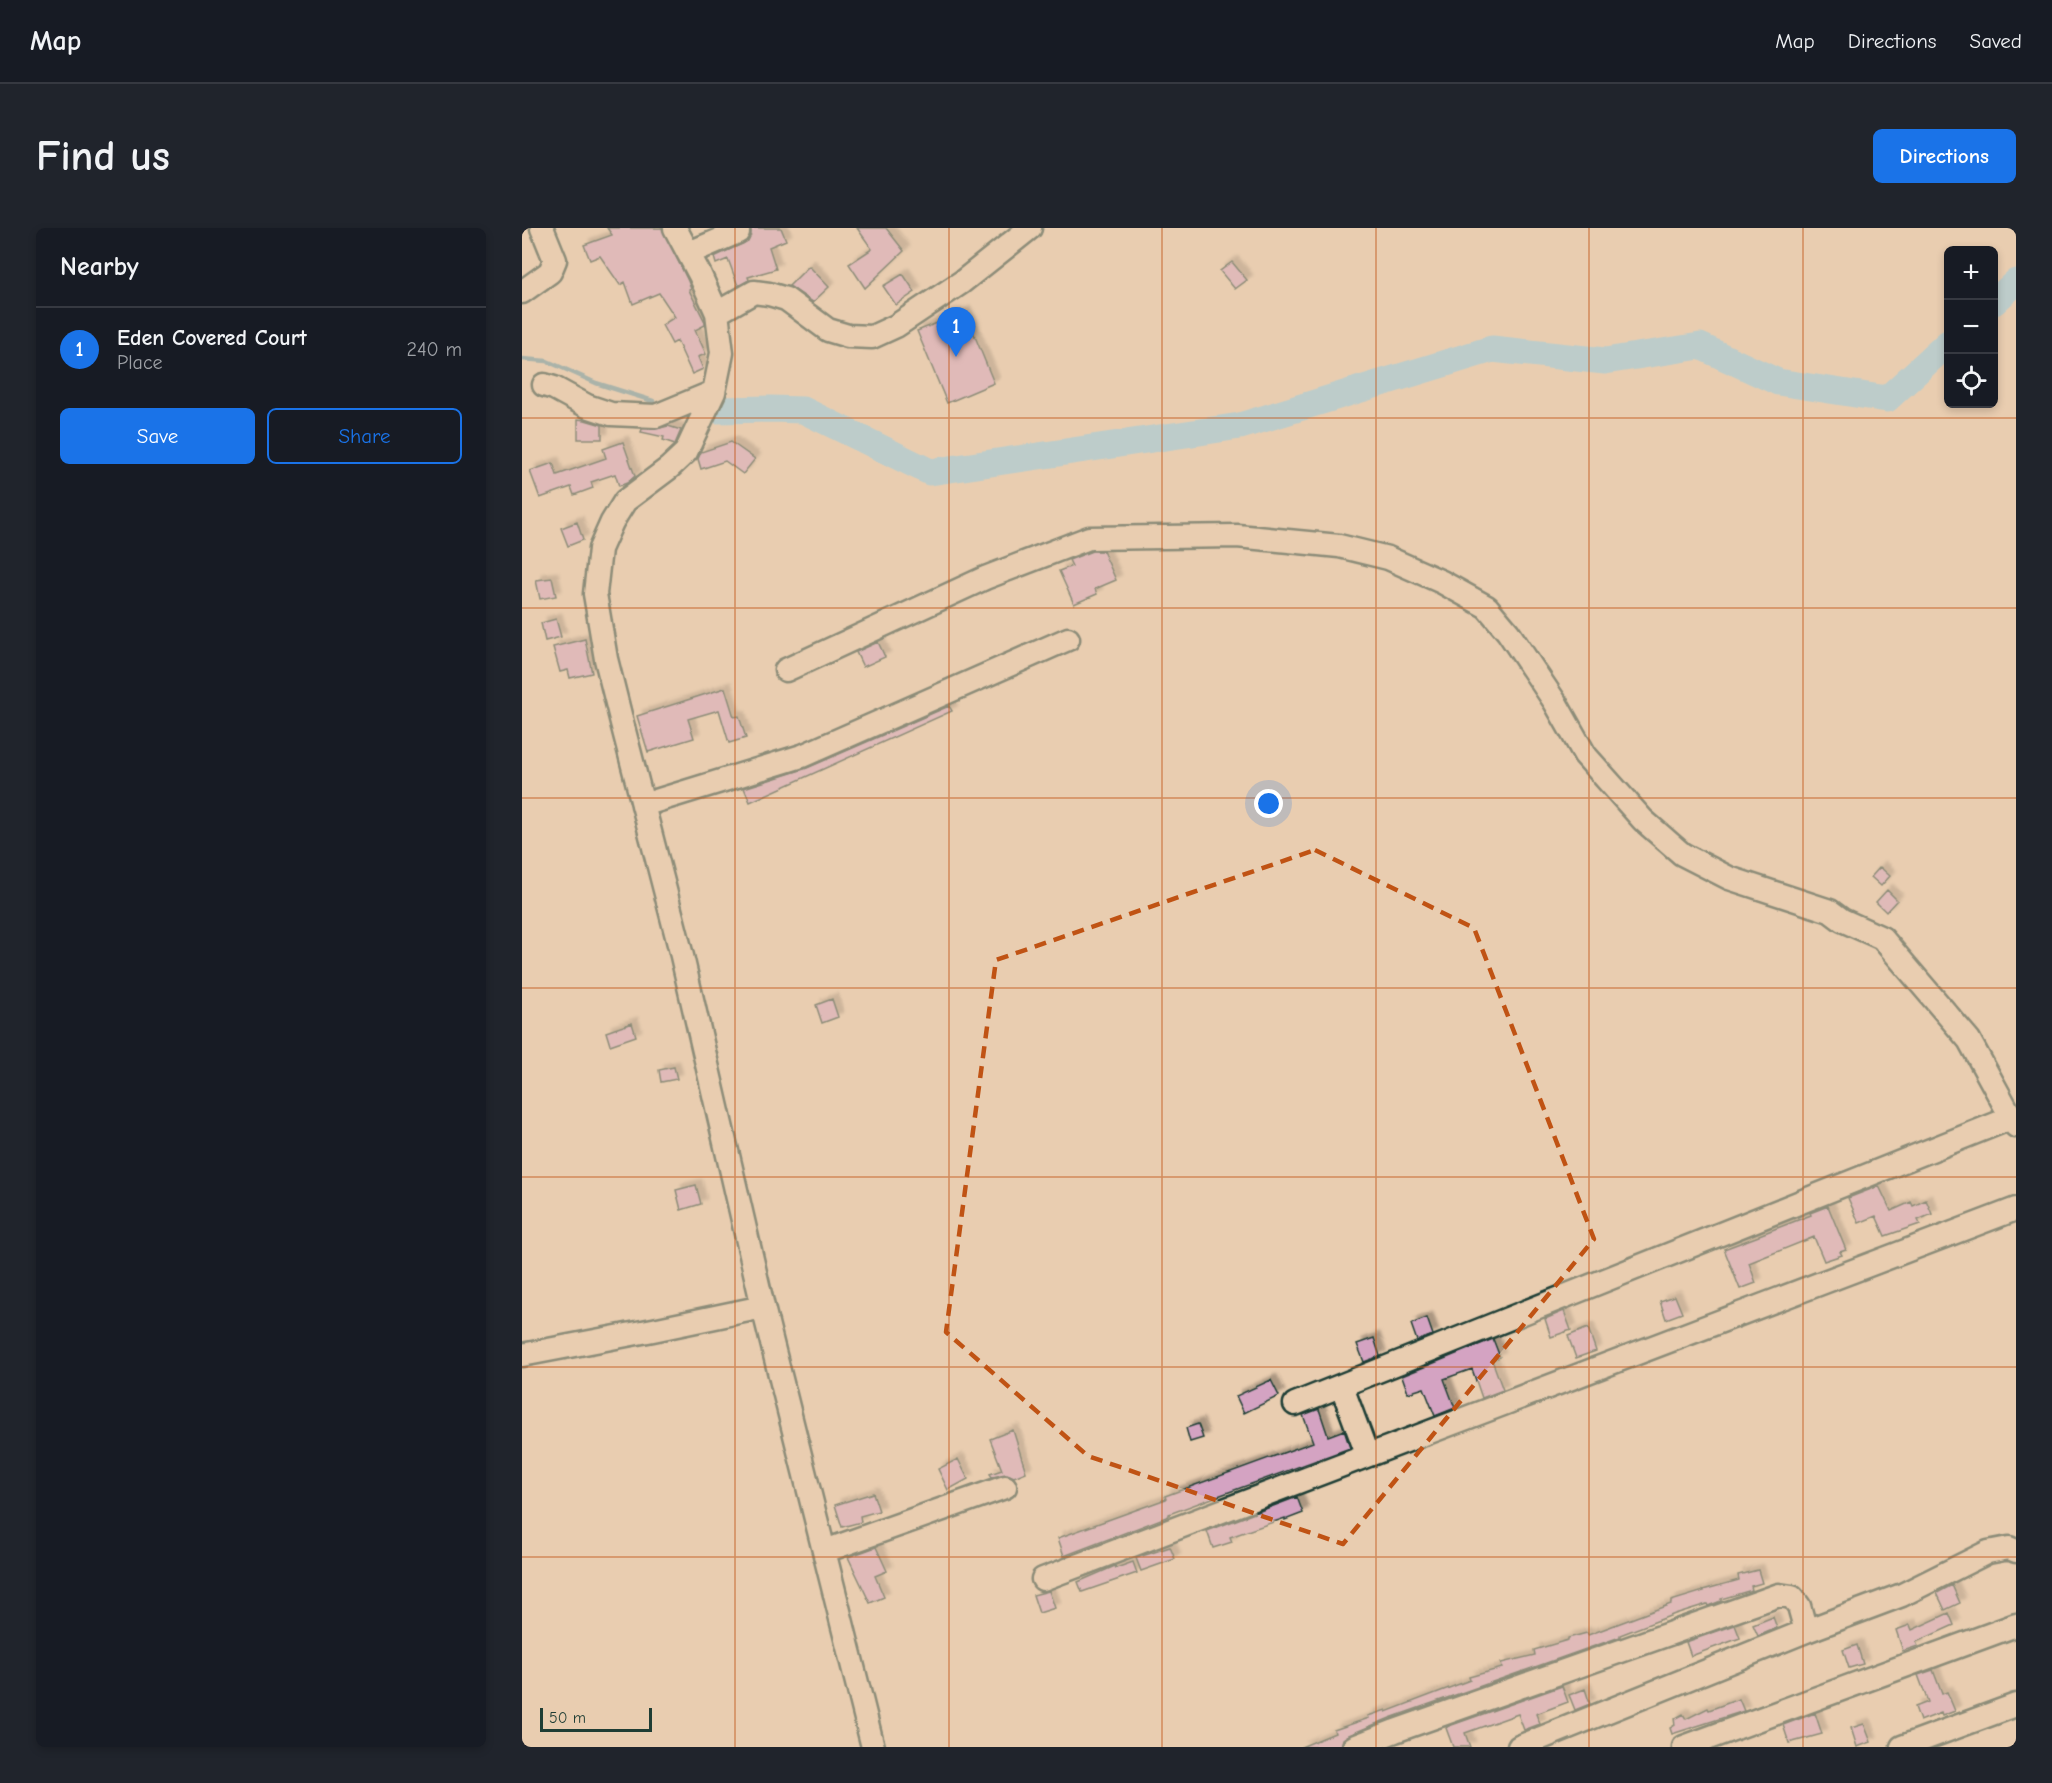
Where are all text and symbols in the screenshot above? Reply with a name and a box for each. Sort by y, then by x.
text: Map [30,25,81,57]
text: Map [1775,29,1815,53]
text: Directions [1848,29,1937,53]
text: Saved [1970,29,2022,53]
button: Directions [1873,129,2016,183]
text: Find us [36,132,170,181]
map controls [1944,246,1998,408]
button: + [1944,246,1998,300]
text: Nearby [60,252,139,282]
button: − [1944,300,1998,354]
pin: 1 [936,308,976,357]
text: Eden Covered Court [117,325,307,351]
text: 1 [76,338,83,361]
text: 240 m [407,338,462,361]
text: Place [117,351,163,374]
button: locate [1944,354,1998,408]
button: Save [60,408,255,464]
button: Share [267,408,462,464]
your location [1254,789,1283,818]
scale bar [540,1705,652,1732]
text: 50 m [549,1709,586,1727]

